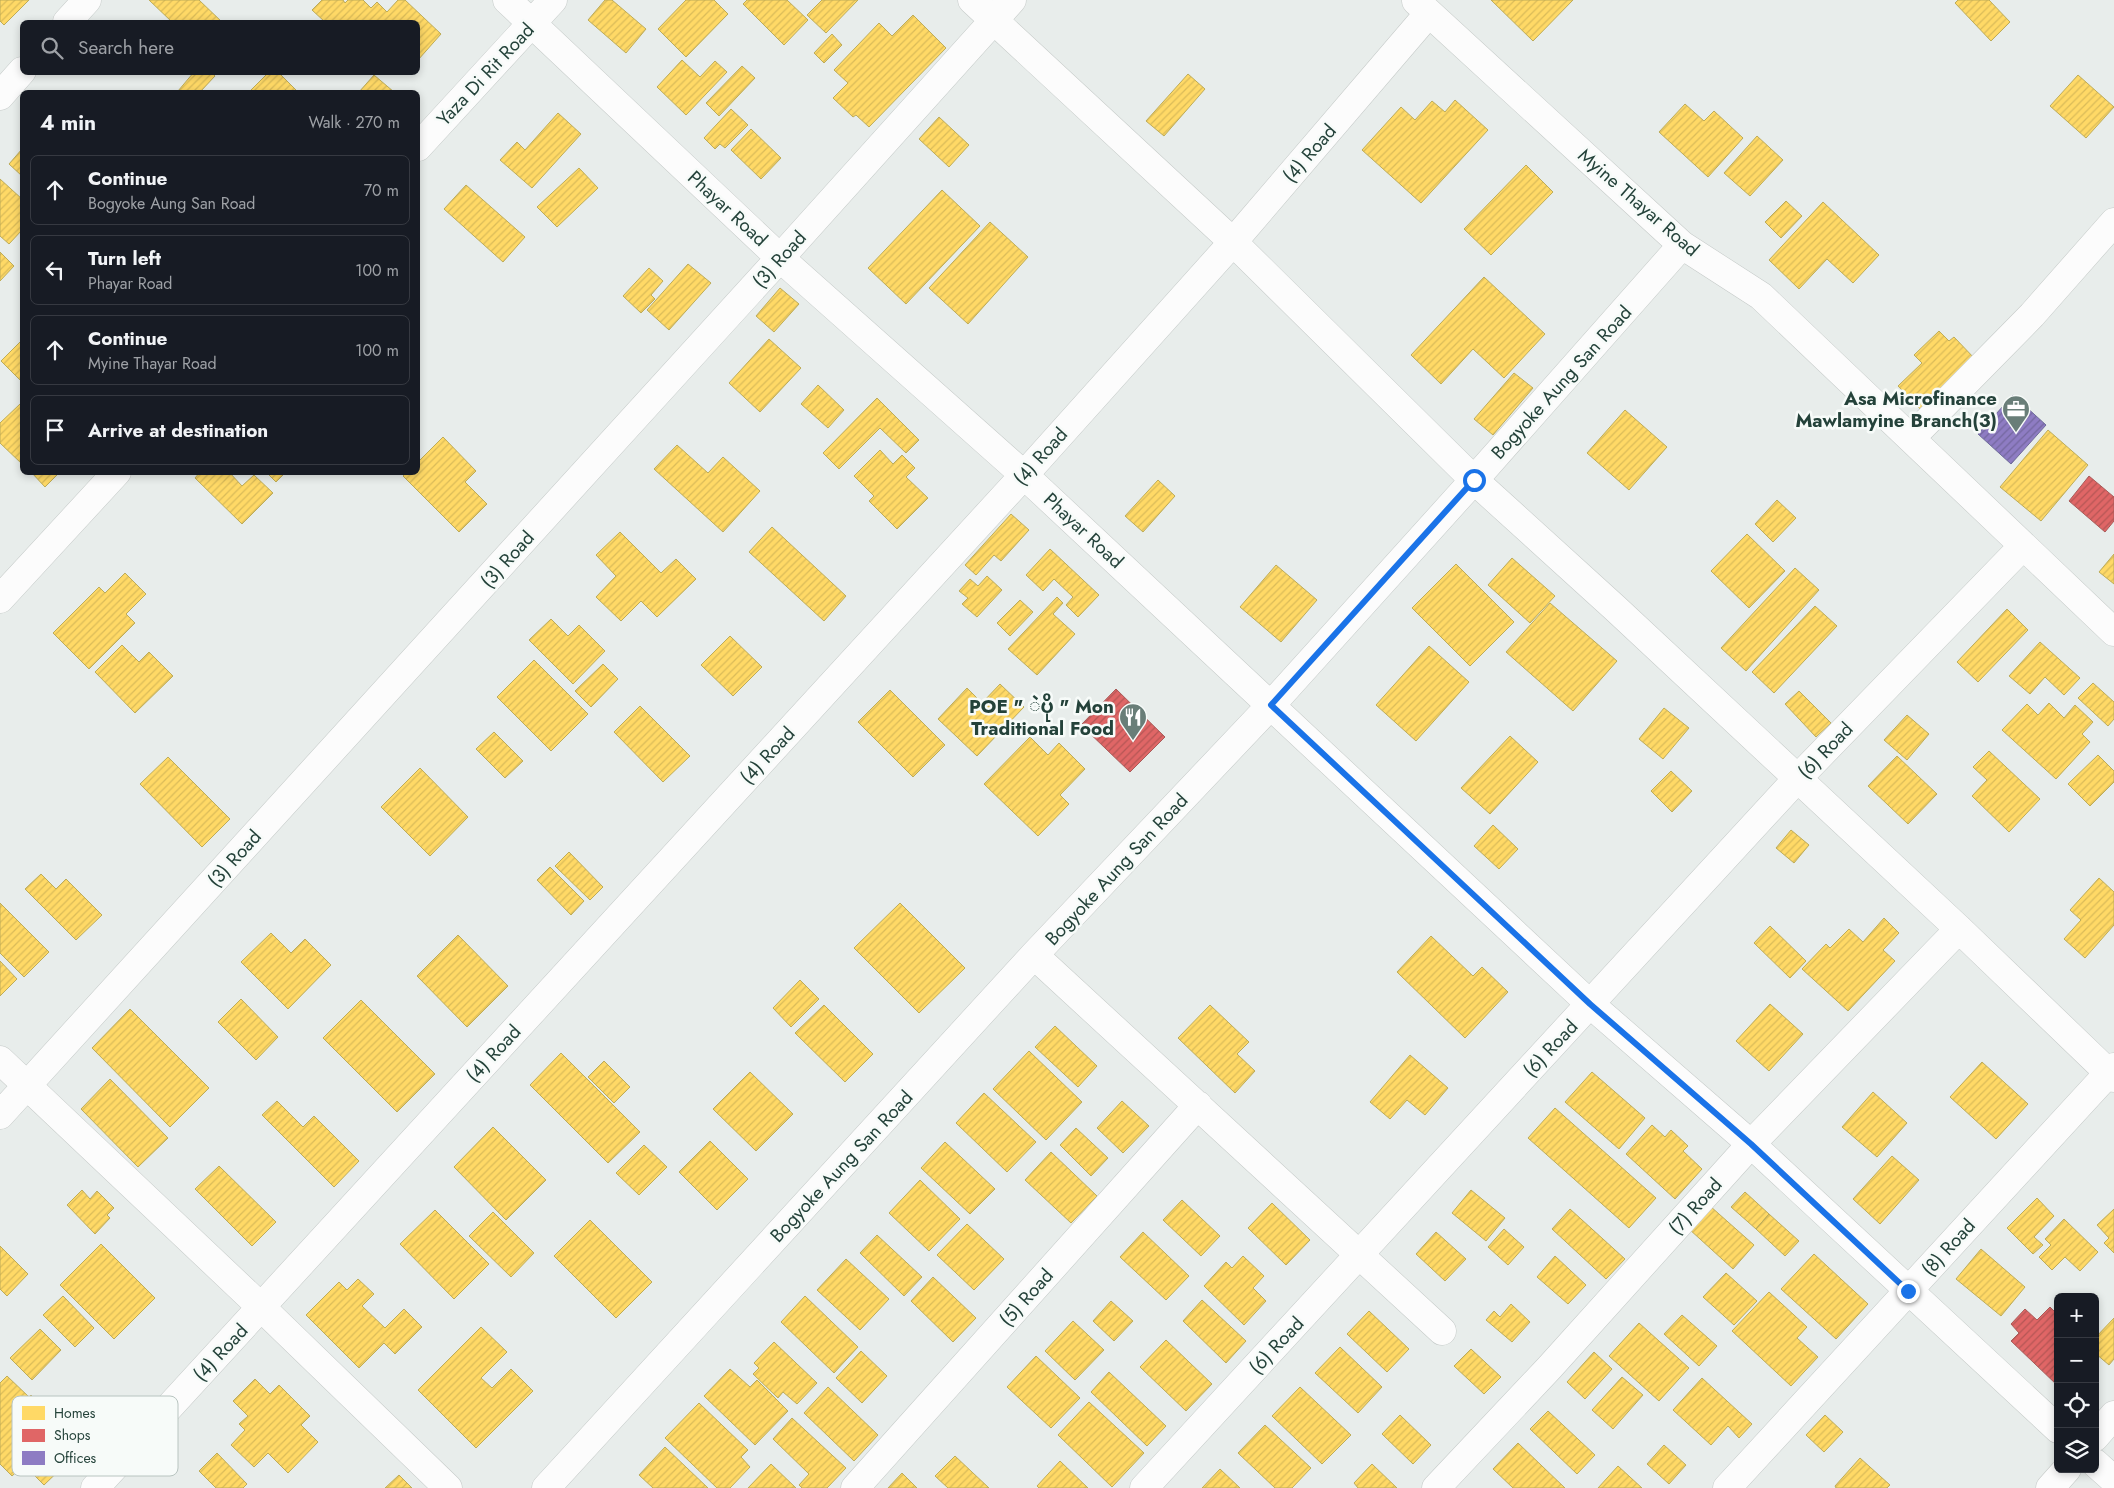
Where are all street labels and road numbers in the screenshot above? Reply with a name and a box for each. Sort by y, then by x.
street label: Yaza Di Rit Road [431,17,540,132]
street label: (4) Road [1276,118,1342,188]
street label: Myine Thayar Road [1572,142,1705,263]
street label: Phayar Road [682,164,773,252]
street label: (3) Road [746,225,812,294]
street label: Bogyoke Aung San Road [1485,299,1638,465]
street label: (4) Road [1007,421,1074,491]
street label: Phayar Road [1038,486,1129,574]
street label: (3) Road [474,525,540,594]
street label: (6) Road [1792,716,1859,785]
street label: (4) Road [734,721,801,790]
street label: Bogyoke Aung San Road [1039,787,1194,951]
street label: (3) Road [201,824,267,893]
street label: (6) Road [1517,1014,1584,1083]
street label: (4) Road [460,1019,527,1088]
street label: Bogyoke Aung San Road [764,1084,919,1248]
street label: (7) Road [1662,1172,1728,1241]
street label: (8) Road [1915,1213,1981,1282]
street label: (5) Road [993,1263,1060,1332]
street label: (6) Road [1243,1311,1310,1380]
street label: (4) Road [187,1318,254,1387]

